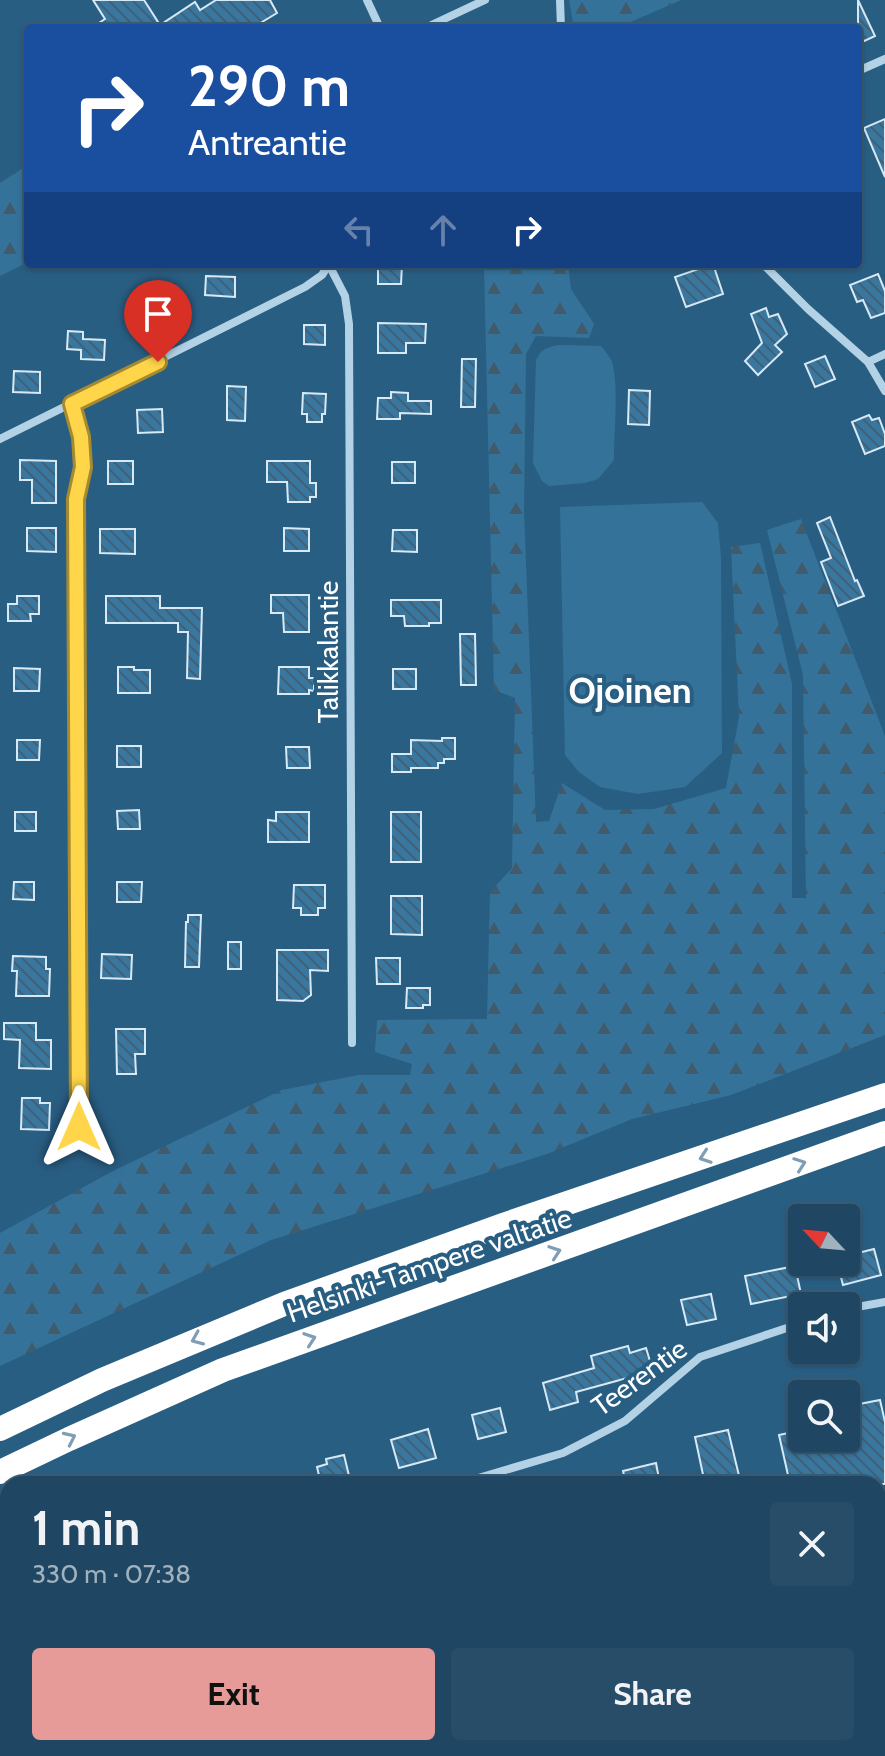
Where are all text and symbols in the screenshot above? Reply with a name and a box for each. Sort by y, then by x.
text: 290 m [188,52,350,120]
icon: right [56,56,160,160]
text: Antreantie [188,120,347,164]
icon: left [337,208,381,252]
icon: ahead [421,208,465,252]
icon: right [505,208,549,252]
pin [124,280,192,362]
icon: arrive [136,292,180,336]
street label: Talikkalantie [311,581,345,723]
district label: Ojoinen [568,668,692,712]
position arrow [37,1085,121,1169]
one-way arrow [699,1147,713,1163]
one-way arrow [792,1158,806,1174]
street label: Helsinki-Tampere valtatie [282,1200,576,1330]
north arrow [788,1204,860,1276]
map controls [788,1204,860,1452]
one-way arrow [548,1245,562,1262]
button: sound [788,1292,860,1364]
one-way arrow [191,1329,205,1345]
street label: Teerentie [585,1331,693,1423]
one-way arrow [303,1332,317,1348]
button: search [788,1380,860,1452]
one-way arrow [62,1432,77,1448]
text: 1 min [32,1499,140,1557]
button: close [770,1502,854,1586]
text: 330 m · 07:38 [32,1558,191,1590]
button: Exit [32,1648,435,1740]
button: Share [451,1648,854,1740]

